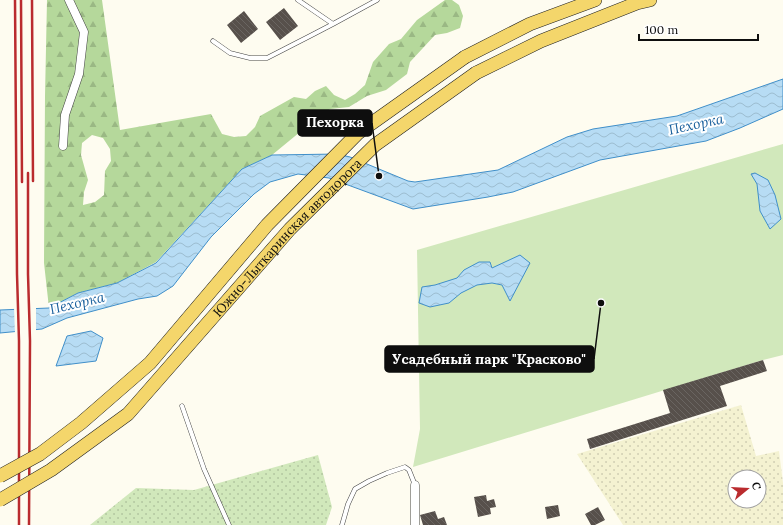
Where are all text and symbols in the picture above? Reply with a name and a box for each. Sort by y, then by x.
scale bar [639,16,758,42]
text: 100 m [645,22,678,37]
water label: Пехорка [667,109,726,139]
callout: Пехорка [298,110,372,136]
text: Пехорка [306,113,365,131]
street label: Южно-Лыткаринская автодорога [209,155,366,320]
water label: Пехорка [48,288,107,318]
callout: Усадебный парк "Красково" [385,346,594,372]
text: Усадебный парк "Красково" [392,350,586,368]
north arrow [727,469,767,509]
text: С [749,480,764,492]

